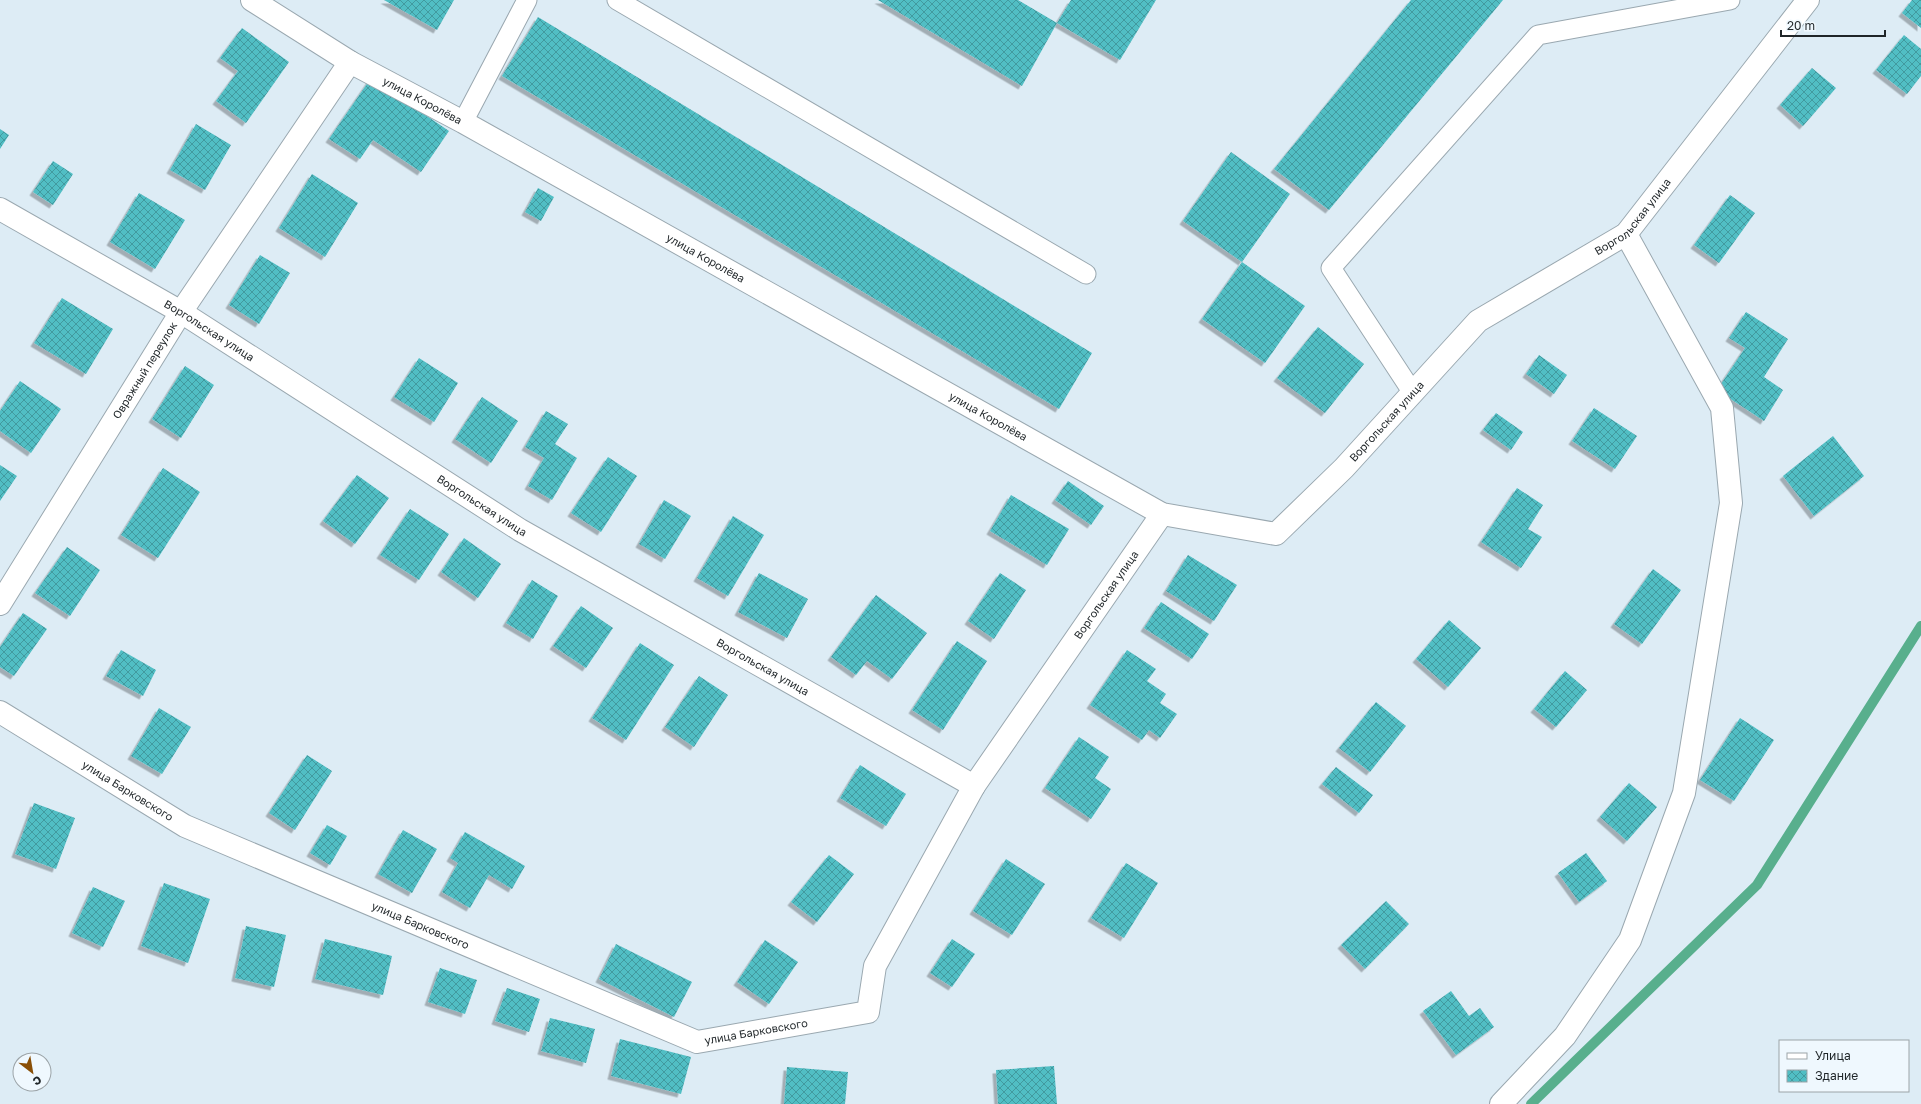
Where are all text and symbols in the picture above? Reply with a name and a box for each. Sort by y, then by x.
scale bar [1781,12,1885,38]
text: 20 m [1787,18,1815,33]
street label: улица Королёва [381,74,464,126]
street label: Воргольская улица [1592,175,1673,257]
street label: улица Королёва [664,230,747,285]
street label: Воргольская улица [162,297,257,363]
street label: Овражный переулок [110,319,180,421]
street label: Воргольская улица [1346,378,1426,464]
street label: улица Королёва [947,389,1030,443]
street label: Воргольская улица [435,471,529,539]
street label: Воргольская улица [1071,548,1141,641]
street label: Воргольская улица [714,635,812,698]
street label: улица Барковского [80,757,176,823]
street label: улица Барковского [370,899,472,951]
street label: улица Барковского [703,1016,809,1047]
legend [1779,1040,1909,1092]
text: Улица [1815,1048,1851,1063]
north arrow [12,1052,52,1092]
text: Здание [1815,1068,1858,1083]
text: С [31,1073,44,1089]

